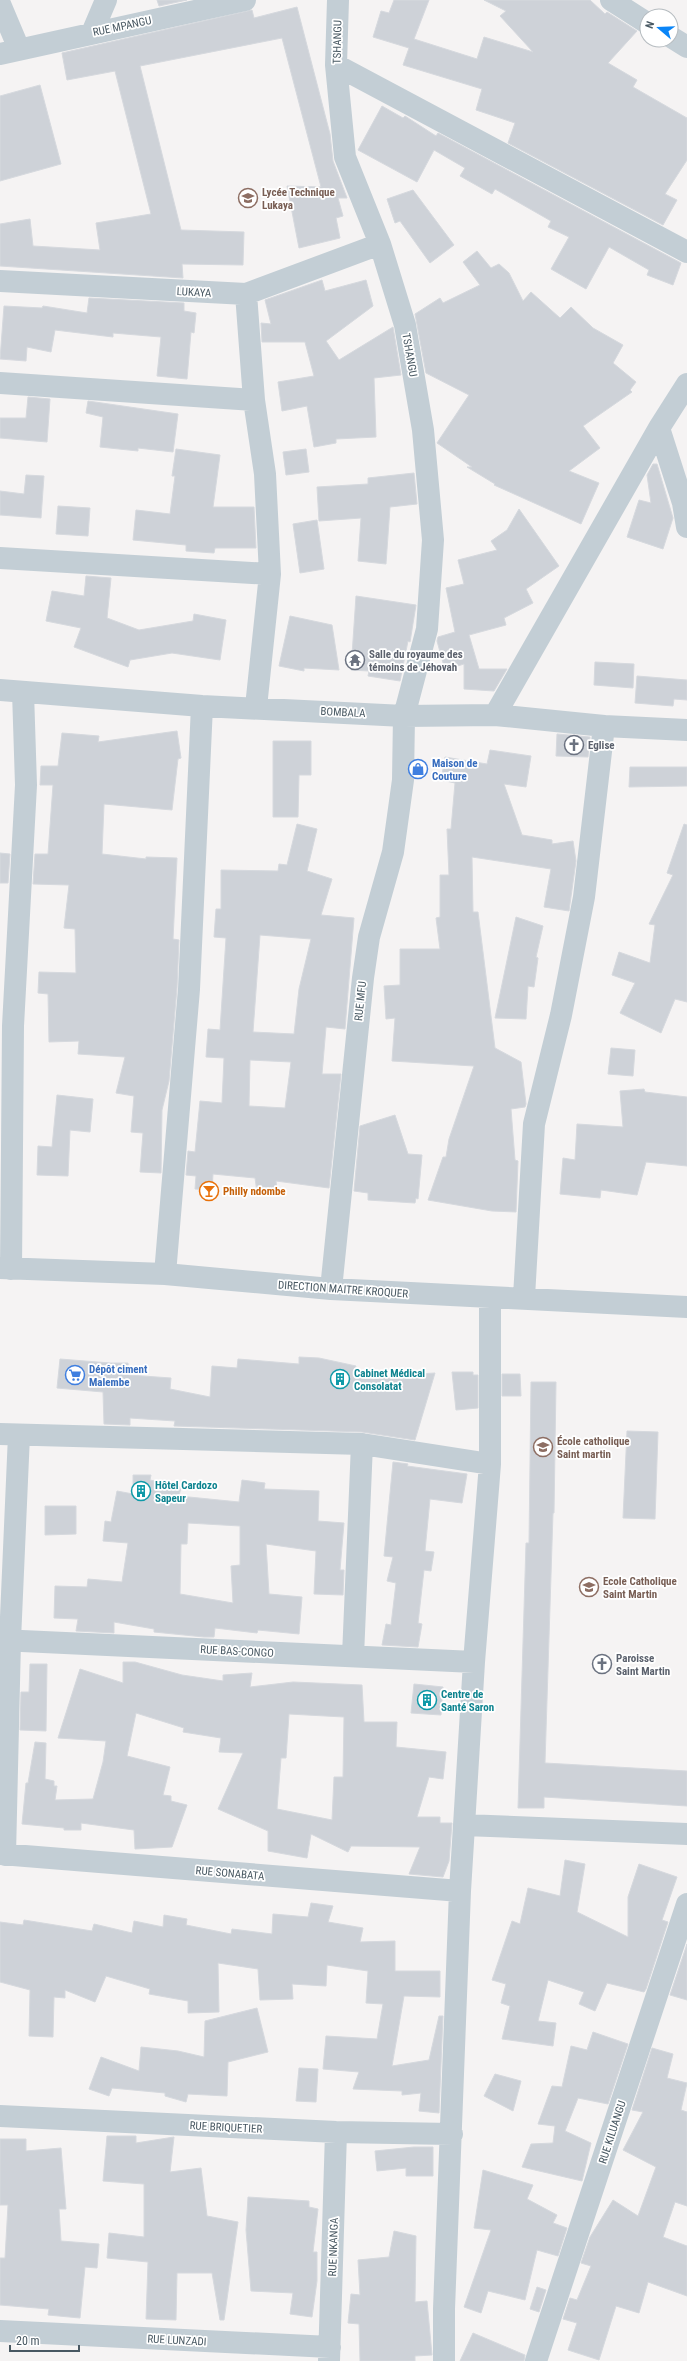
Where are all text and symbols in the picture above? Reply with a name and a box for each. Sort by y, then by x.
north arrow [639,8,679,48]
street label: RUE MPANGU [92,14,153,39]
text: N [643,19,657,30]
street label: TSHANGU [331,20,344,64]
place label: Lycée Technique Lukaya [262,186,335,212]
school or university icon: Lycée Technique Lukaya [237,187,259,209]
street label: LUKAYA [176,285,212,300]
street label: TSHANGU [399,332,420,378]
place label: Salle du royaume des témoins de Jéhovah [369,648,463,674]
temple icon: Salle du royaume des témoins de Jéhovah [344,649,366,671]
street label: BOMBALA [320,705,366,720]
church icon: Eglise [563,734,585,756]
place label: Eglise [588,739,615,752]
place label: Maison de Couture [432,757,477,783]
shop icon: Maison de Couture [407,758,429,780]
street label: RUE MFU [352,981,369,1022]
bar icon: Philly ndombe [198,1180,220,1202]
place label: Philly ndombe [223,1185,286,1198]
street label: DIRECTION MAITRE KROQUER [278,1278,409,1301]
place label: Dépôt ciment Malembe [89,1363,148,1389]
supermarket icon: Dépôt ciment Malembe [64,1364,86,1386]
place label: Cabinet Médical Consolatat [354,1367,425,1393]
building icon: Cabinet Médical Consolatat [329,1368,351,1390]
place label: École catholique Saint martin [557,1435,630,1461]
school or university icon: École catholique Saint martin [532,1436,554,1458]
place label: Hôtel Cardozo Sapeur [155,1479,218,1505]
building icon: Hôtel Cardozo Sapeur [130,1480,152,1502]
place label: Ecole Catholique Saint Martin [603,1575,677,1601]
school or university icon: Ecole Catholique Saint Martin [578,1576,600,1598]
street label: RUE BAS-CONGO [200,1643,274,1660]
place label: Paroisse Saint Martin [616,1652,670,1678]
church icon: Paroisse Saint Martin [591,1653,613,1675]
place label: Centre de Santé Saron [441,1688,494,1714]
building icon: Centre de Santé Saron [416,1689,438,1711]
street label: RUE SONABATA [195,1864,265,1883]
street label: RUE KILUANGU [596,2099,629,2165]
street label: RUE BRIQUETIER [189,2119,263,2136]
street label: RUE NKANGA [326,2217,341,2277]
scale bar [10,2327,79,2353]
street label: RUE LUNZADI [147,2332,207,2349]
text: 20 m [16,2334,40,2348]

